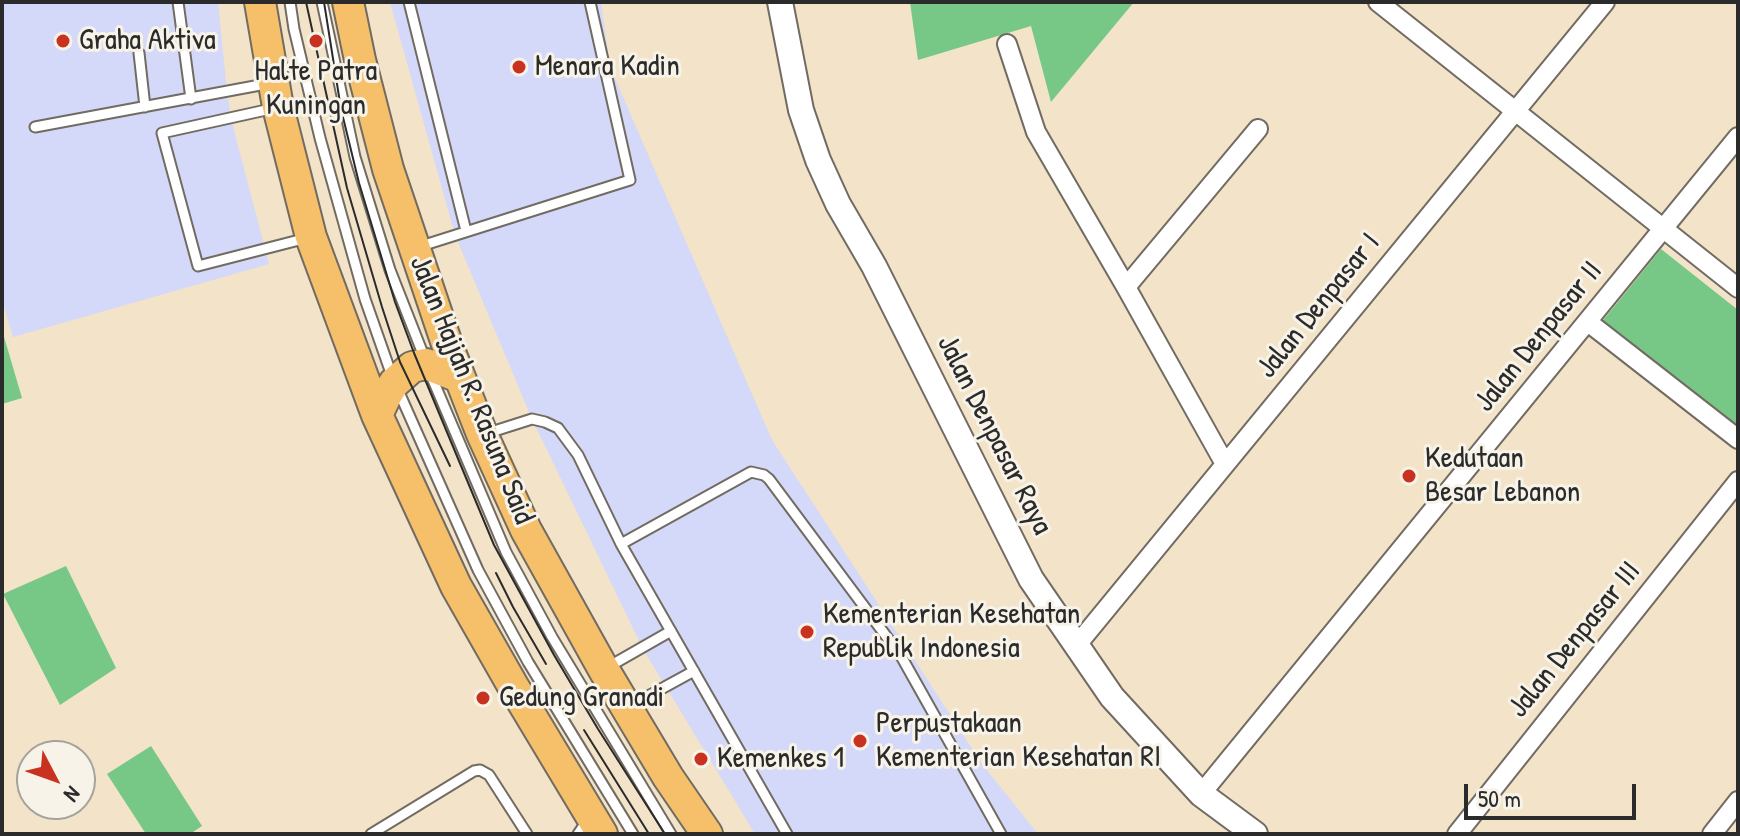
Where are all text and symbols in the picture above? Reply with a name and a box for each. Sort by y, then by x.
place label: Graha Aktiva [79,23,216,59]
marker: Graha Aktiva [54,32,72,50]
marker: Halte Patra Kuningan [307,32,325,50]
place label: Menara Kadin [535,49,680,85]
place label: Halte Patra Kuningan [255,54,377,124]
marker: Menara Kadin [510,58,528,76]
street label: Jalan Denpasar I [1250,226,1388,386]
street label: Jalan Hajjah R. Rasuna Said [401,251,541,529]
street label: Jalan Denpasar II [1467,254,1611,420]
street label: Jalan Denpasar Raya [928,329,1060,541]
place label: Kedutaan Besar Lebanon [1425,441,1580,512]
marker: Kedutaan Besar Lebanon [1400,467,1418,485]
street label: Jalan Denpasar III [1501,555,1649,725]
place label: Kementerian Kesehatan Republik Indonesia [823,597,1080,668]
marker: Kementerian Kesehatan Republik Indonesia [798,623,816,641]
place label: Gedung Granadi [499,680,664,716]
marker: Gedung Granadi [474,689,492,707]
place label: Perpustakaan Kementerian Kesehatan RI [876,706,1161,776]
marker: Perpustakaan Kementerian Kesehatan RI [851,732,869,750]
north arrow [16,740,96,820]
place label: Kemenkes 1 [717,741,844,777]
marker: Kemenkes 1 [692,750,710,768]
scale bar [1468,768,1640,818]
text: N [57,780,88,809]
text: 50 m [1478,782,1521,814]

